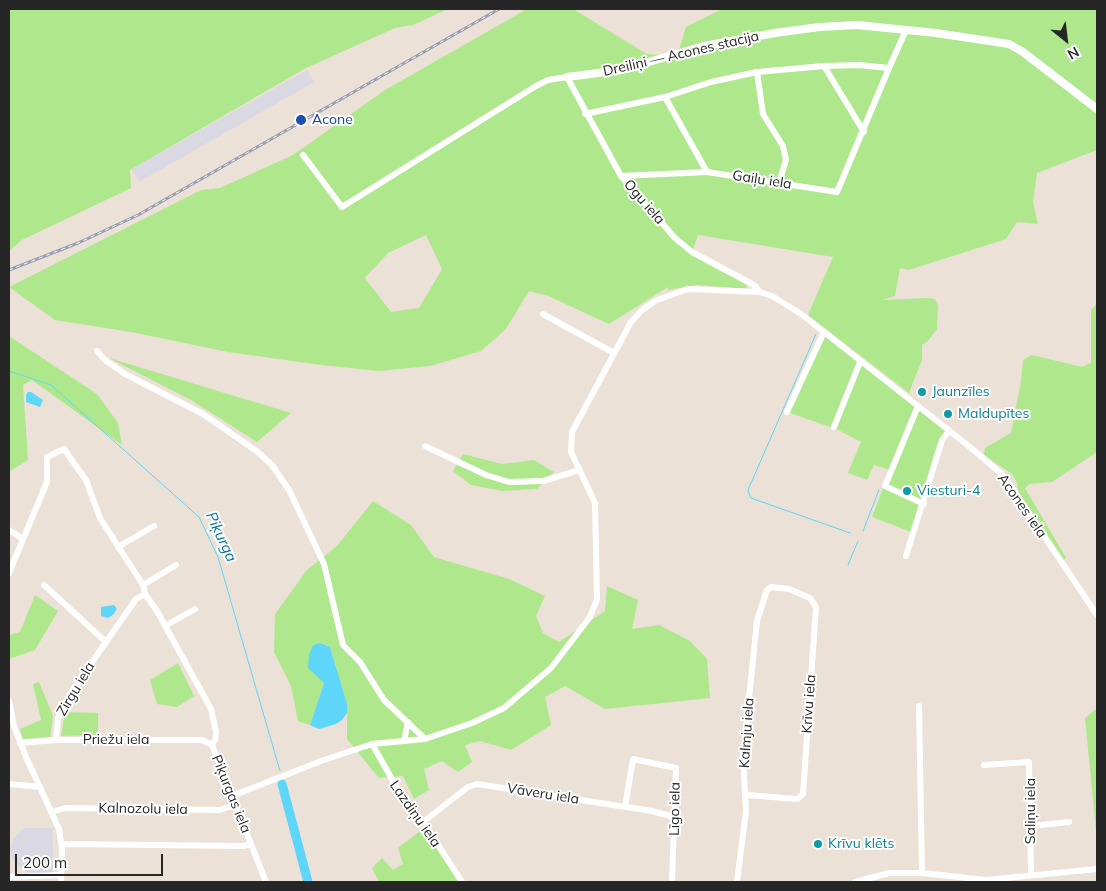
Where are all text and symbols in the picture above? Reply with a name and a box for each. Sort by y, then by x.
north arrow [1041,15,1091,65]
street label: Dreiliņi — Acones stacija [601,28,761,80]
text: N [1064,43,1082,64]
place label: Acone [312,112,353,128]
marker: Acone [294,113,308,127]
street label: Gaiļu iela [731,167,793,193]
street label: Ogu iela [620,176,668,228]
place label: Jaunzīles [932,384,990,400]
marker: Jaunzīles [916,386,928,398]
place label: Maldupītes [958,406,1029,422]
marker: Maldupītes [942,408,954,420]
street label: Acones iela [994,471,1050,541]
place label: Viesturi-4 [917,483,980,499]
marker: Viesturi-4 [901,485,913,497]
water label: Piķurga [202,509,240,565]
street label: Zirgu iela [53,659,99,719]
street label: Krīvu iela [799,674,819,734]
street label: Kalmju iela [736,697,758,769]
street label: Priežu iela [83,732,149,748]
street label: Piķurgas iela [208,752,254,836]
street label: Lazdiņu iela [386,777,444,851]
street label: Saliņu iela [1023,778,1039,844]
street label: Vāveru iela [506,780,580,808]
street label: Līgo iela [666,782,684,836]
street label: Kalnozolu iela [98,800,188,818]
place label: Krīvu klēts [828,836,894,852]
marker: Krīvu klēts [812,838,824,850]
scale bar [18,844,165,876]
text: 200 m [23,853,67,872]

